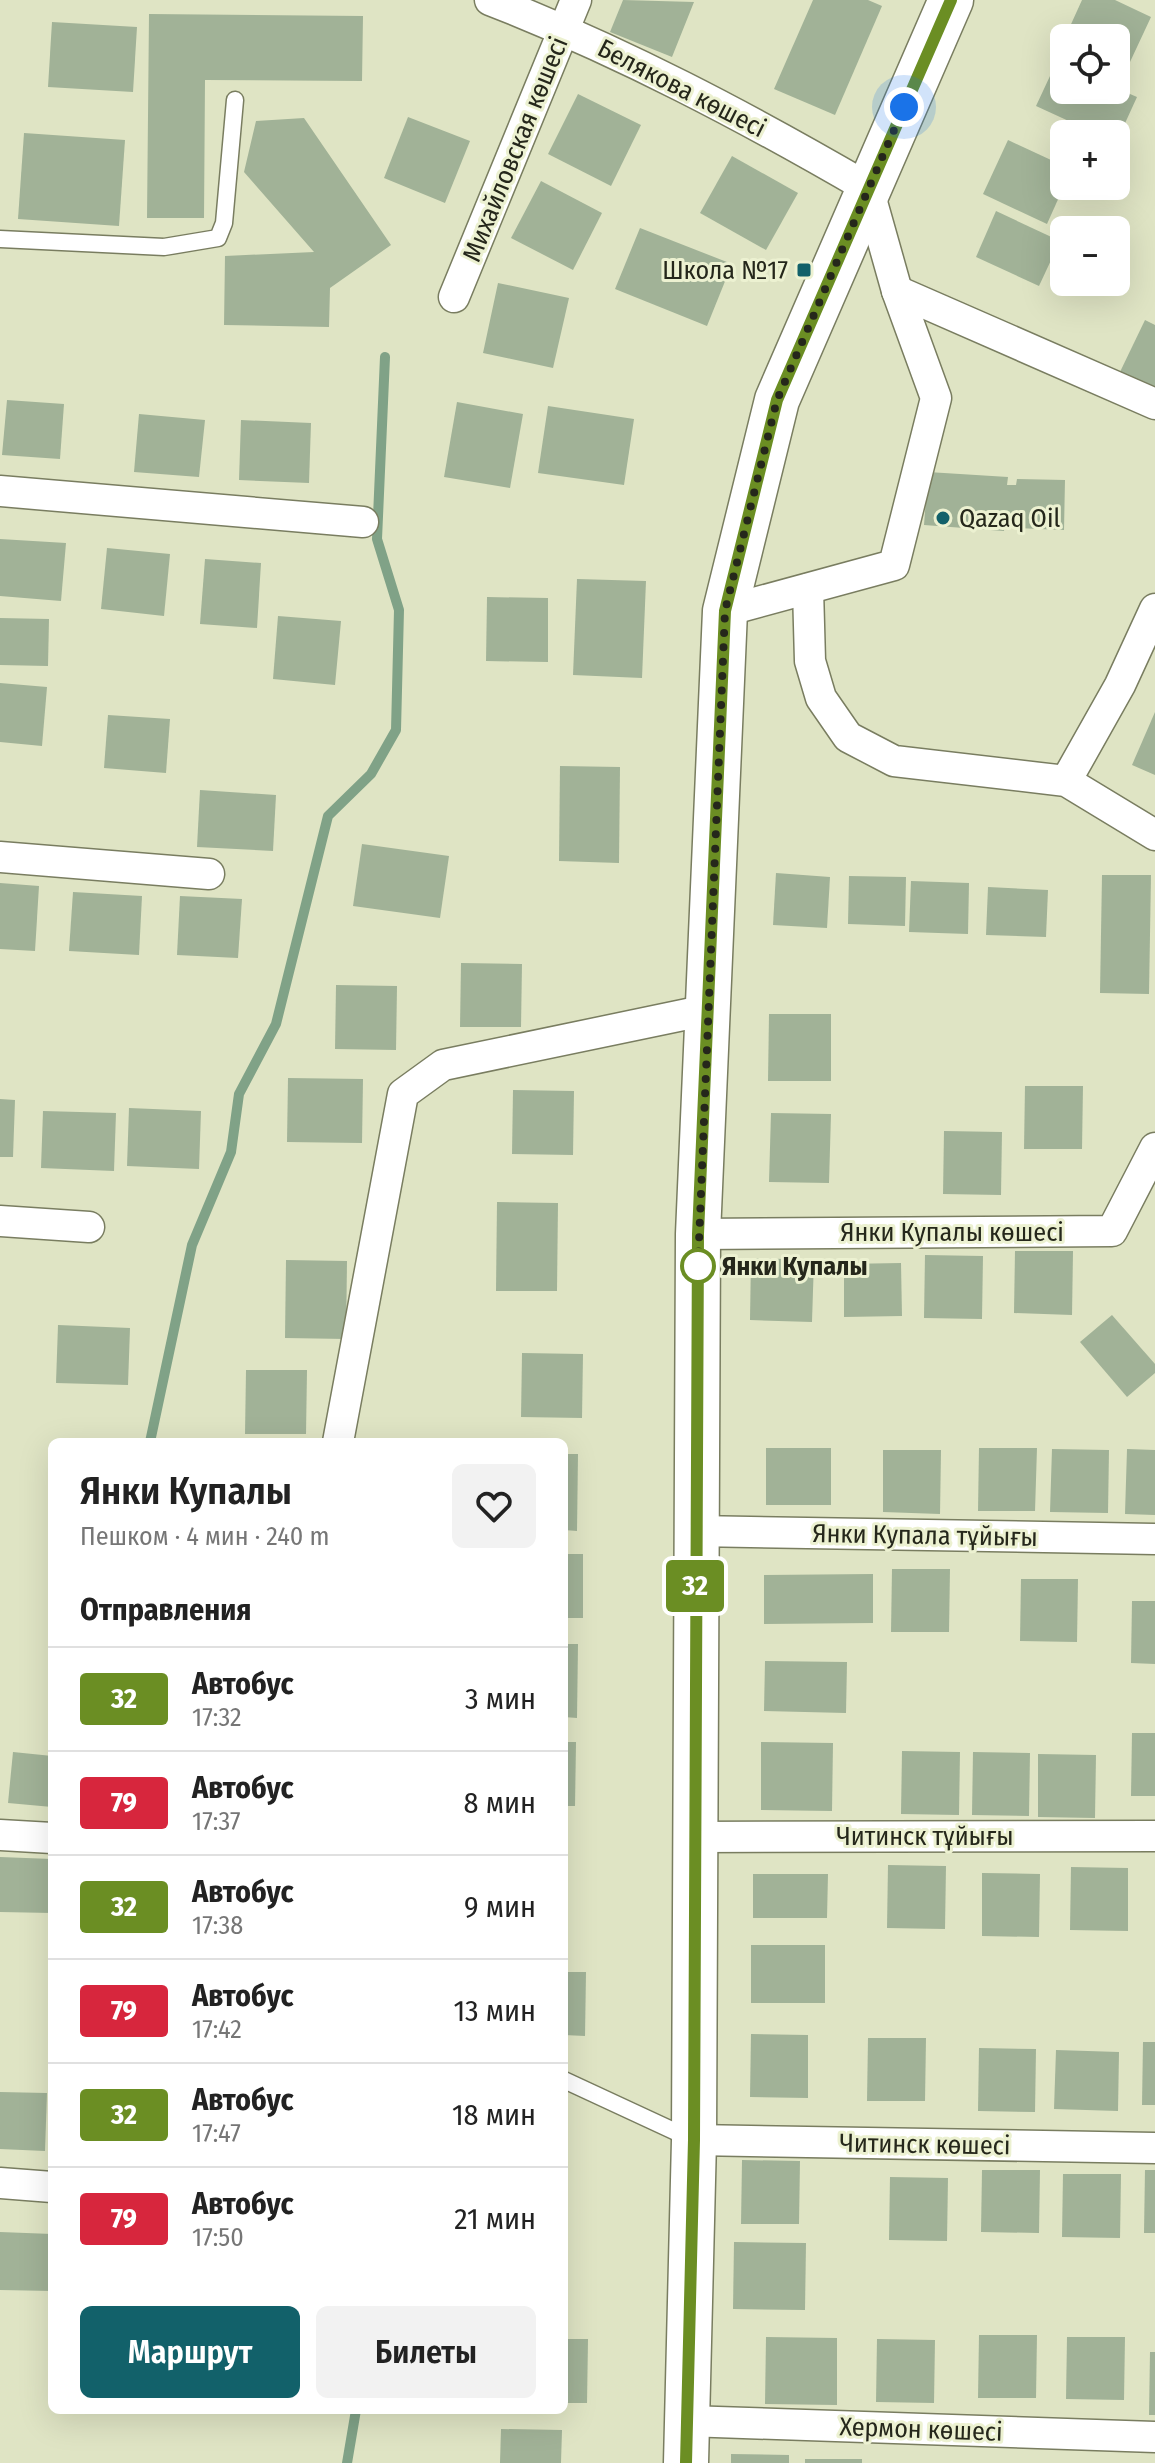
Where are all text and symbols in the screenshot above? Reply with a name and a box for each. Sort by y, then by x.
map controls [1050,24,1130,296]
button: locate [1050,24,1130,104]
street label: Михайловская көшесі [456,32,575,266]
street label: Белякова көшесі [593,33,771,144]
your location [884,87,924,127]
button: + [1050,120,1130,200]
button: − [1050,216,1130,296]
place label: Школа №17 [662,255,788,286]
marker: Школа №17 [795,261,813,279]
place label: Qazaq Oil [959,503,1060,534]
marker: Qazaq Oil [934,509,952,527]
street label: Янки Купалы көшесі [840,1217,1064,1248]
marker: Янки Купалы [681,1249,715,1283]
place label: Янки Купалы [722,1251,868,1282]
button: heart [452,1464,536,1548]
text: Янки Купалы [80,1468,292,1514]
street label: Янки Купала тұйығы [812,1518,1038,1553]
text: Пешком · 4 мин · 240 m [80,1521,330,1552]
line badge: 32 [659,1560,731,1612]
text: 32 [682,1569,708,1602]
text: Отправления [80,1592,251,1628]
text: Автобус [192,1666,294,1702]
text: 3 мин [465,1681,536,1717]
text: 32 [111,1682,137,1715]
text: 17:32 [192,1702,241,1733]
text: Автобус [192,1770,294,1806]
text: 8 мин [464,1785,536,1821]
text: 79 [111,1786,137,1819]
text: 17:37 [192,1806,241,1837]
street label: Читинск тұйығы [837,1821,1013,1852]
text: Автобус [192,1874,294,1910]
text: 9 мин [464,1889,536,1925]
text: 32 [111,1890,137,1923]
text: 17:38 [192,1910,243,1941]
text: Автобус [192,1978,294,2014]
text: 13 мин [453,1993,536,2029]
text: 79 [111,1994,137,2027]
text: 17:42 [192,2014,242,2045]
text: Автобус [192,2082,294,2118]
text: 18 мин [452,2097,536,2133]
text: 32 [111,2098,137,2131]
text: 17:47 [192,2118,241,2149]
street label: Читинск көшесі [839,2128,1011,2161]
text: Автобус [192,2186,294,2222]
text: 21 мин [454,2201,536,2237]
text: 79 [111,2202,137,2235]
text: 17:50 [192,2222,244,2253]
button: Маршрут [80,2306,300,2398]
button: Билеты [316,2306,536,2398]
street label: Хермон көшесі [839,2411,1003,2448]

